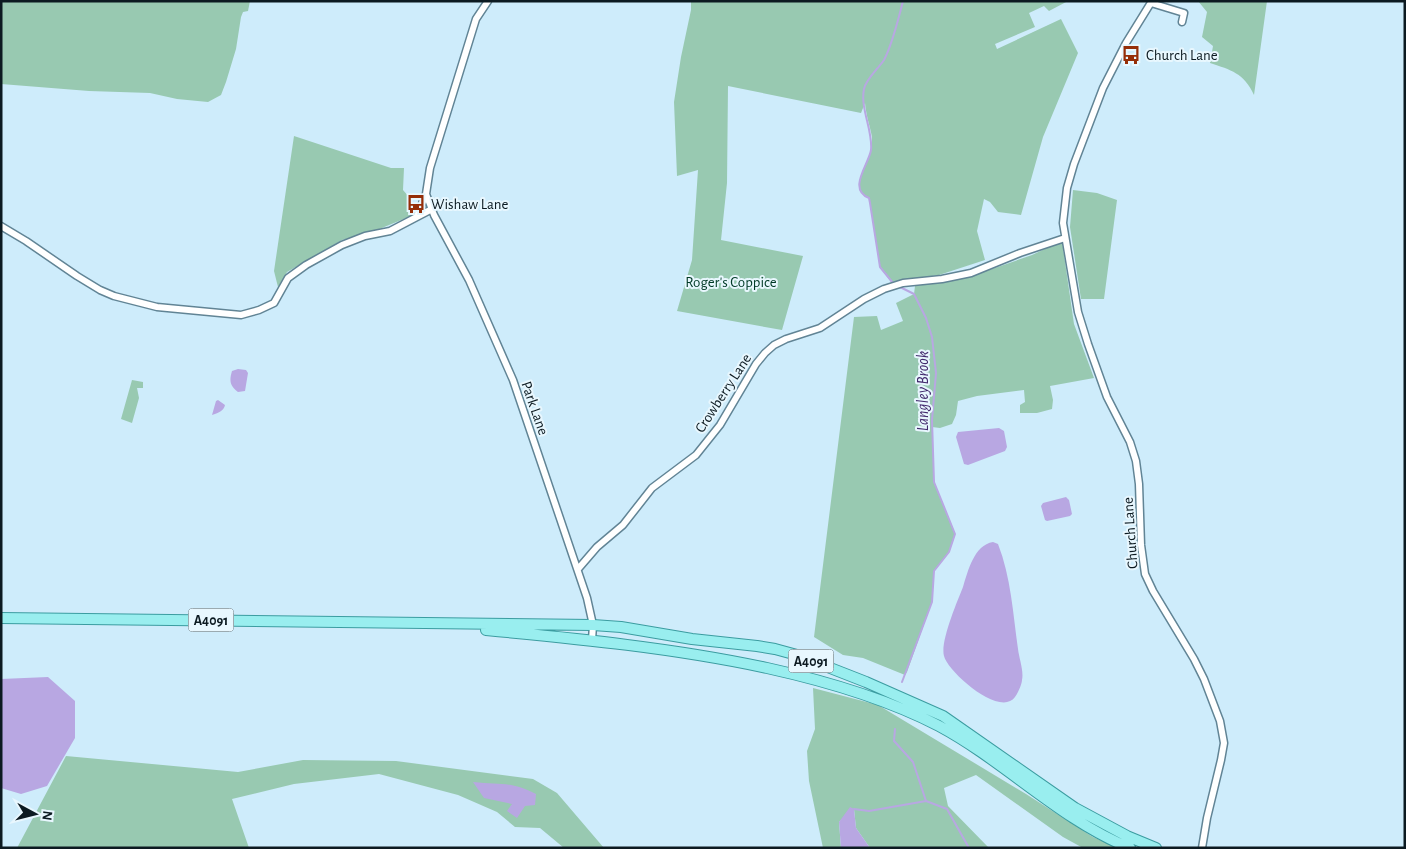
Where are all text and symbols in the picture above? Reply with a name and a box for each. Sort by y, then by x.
bus stop icon: Church Lane [1120,44,1142,66]
place label: Church Lane [1146,48,1218,63]
bus stop icon: Wishaw Lane [405,193,427,215]
place label: Wishaw Lane [431,197,508,212]
park label: Roger's Coppice [685,275,777,290]
street label: Crowberry Lane [692,351,754,435]
water label: Langley Brook [915,351,931,431]
street label: Park Lane [518,379,551,437]
street label: Church Lane [1121,497,1140,569]
road number: A4091 [188,608,234,632]
road number: A4091 [788,649,834,672]
north arrow [10,789,60,839]
text: N [39,810,54,821]

